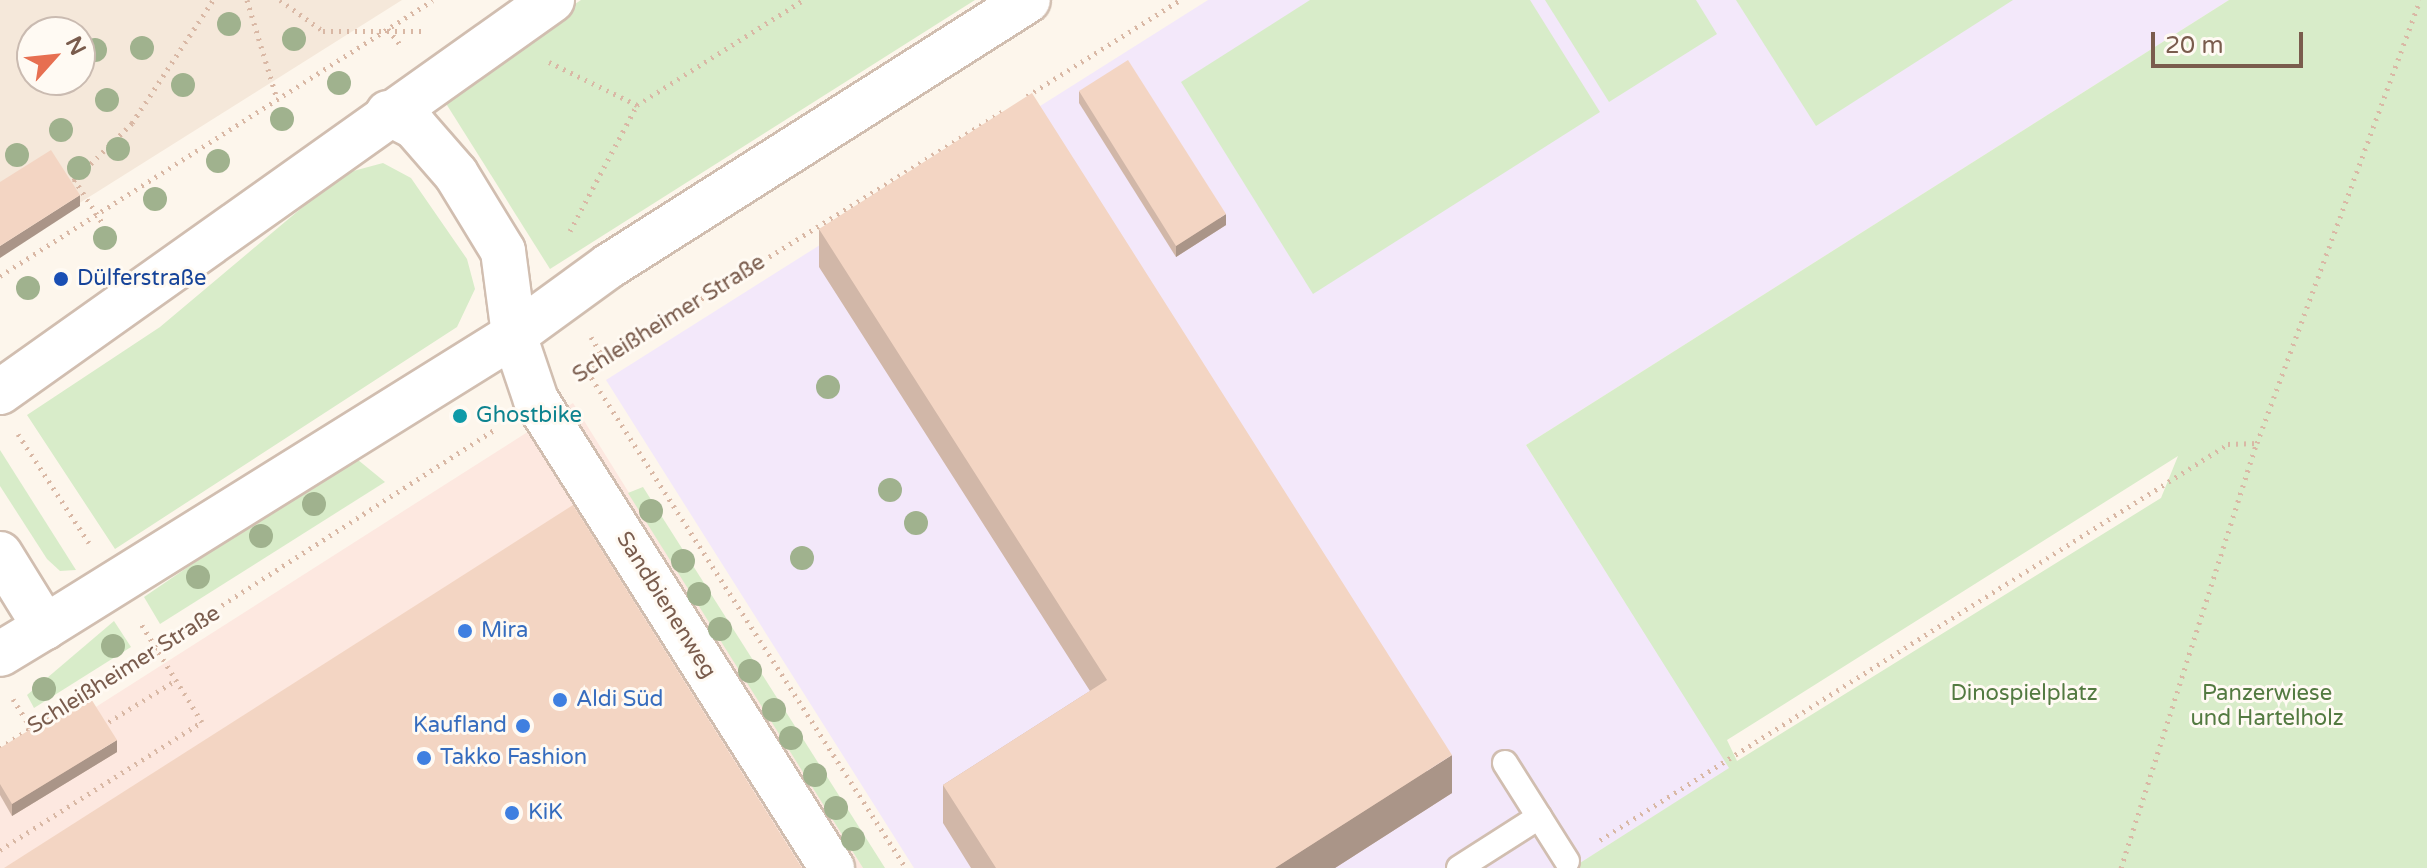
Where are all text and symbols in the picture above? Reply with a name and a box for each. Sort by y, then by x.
north arrow [16,16,96,96]
scale bar [2155,16,2307,66]
text: 20 m [2165,31,2223,60]
text: N [60,32,91,60]
street label: Schleißheimer Straße [568,249,770,389]
place label: Dülferstraße [77,266,206,292]
marker: Dülferstraße [52,270,70,288]
place label: Ghostbike [476,403,582,429]
marker: Ghostbike [451,407,469,425]
street label: Sandbienenweg [610,527,722,683]
street label: Schleißheimer Straße [23,600,225,740]
place label: Mira [481,618,528,644]
marker: Mira [456,622,474,640]
park label: Panzerwiese und Hartelholz [2190,680,2344,732]
park label: Dinospielplatz [1950,681,2098,707]
place label: Aldi Süd [576,687,663,713]
marker: Aldi Süd [551,691,569,709]
place label: Kaufland [413,713,507,739]
marker: Kaufland [514,717,532,735]
place label: Takko Fashion [440,745,587,771]
marker: Takko Fashion [415,749,433,767]
place label: KiK [528,800,563,826]
marker: KiK [503,804,521,822]

